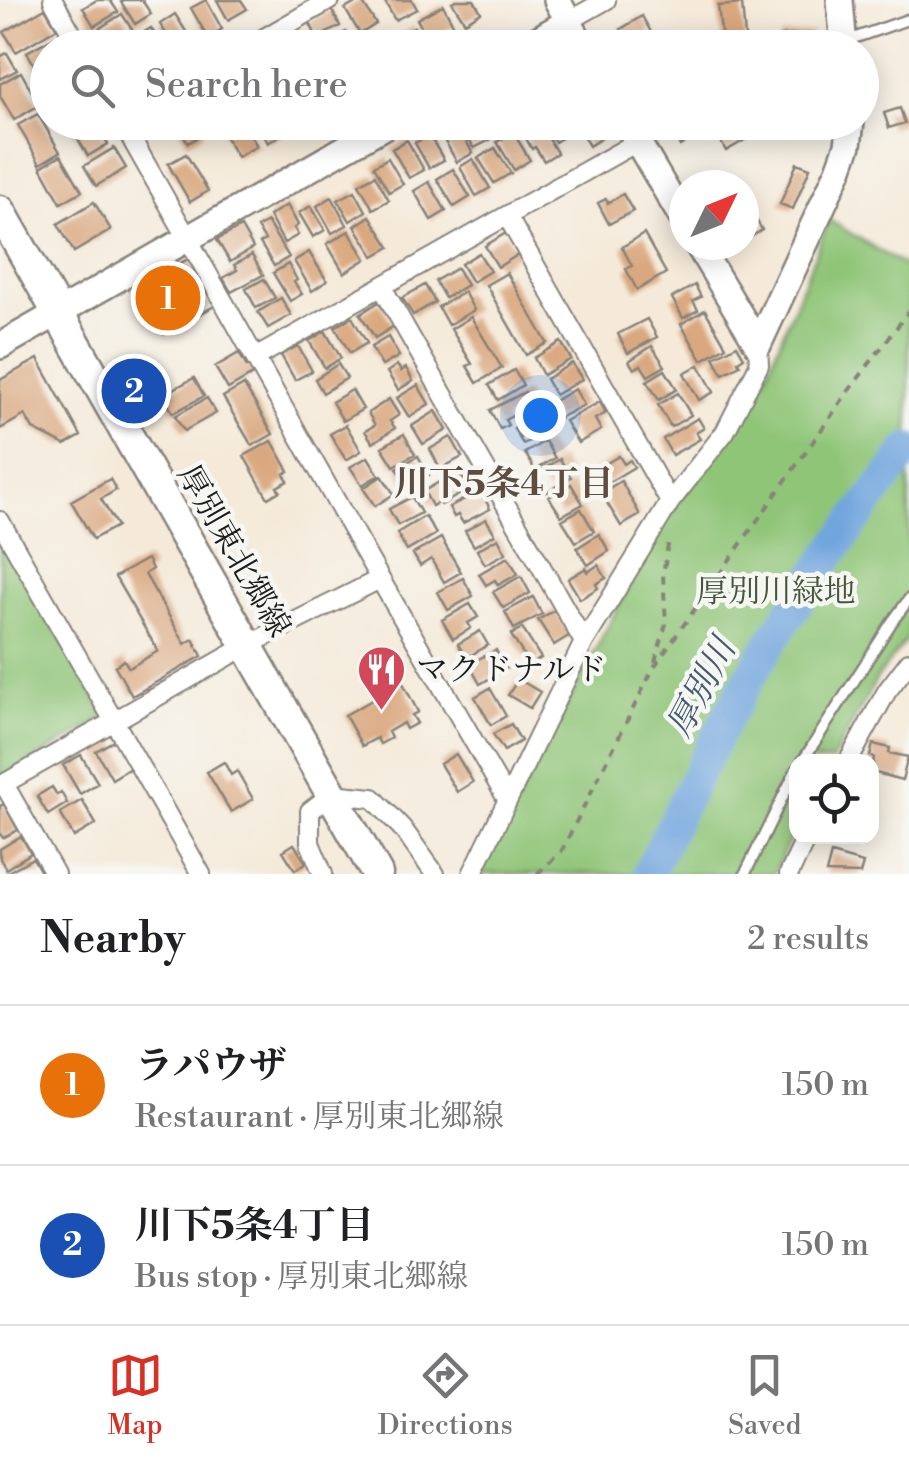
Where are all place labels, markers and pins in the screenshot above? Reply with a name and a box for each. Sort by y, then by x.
pin: 1 [136,260,200,336]
pin: 2 [102,354,166,428]
restaurant icon: マクドナルド [355,644,407,712]
place label: マクドナルド [416,650,606,690]

